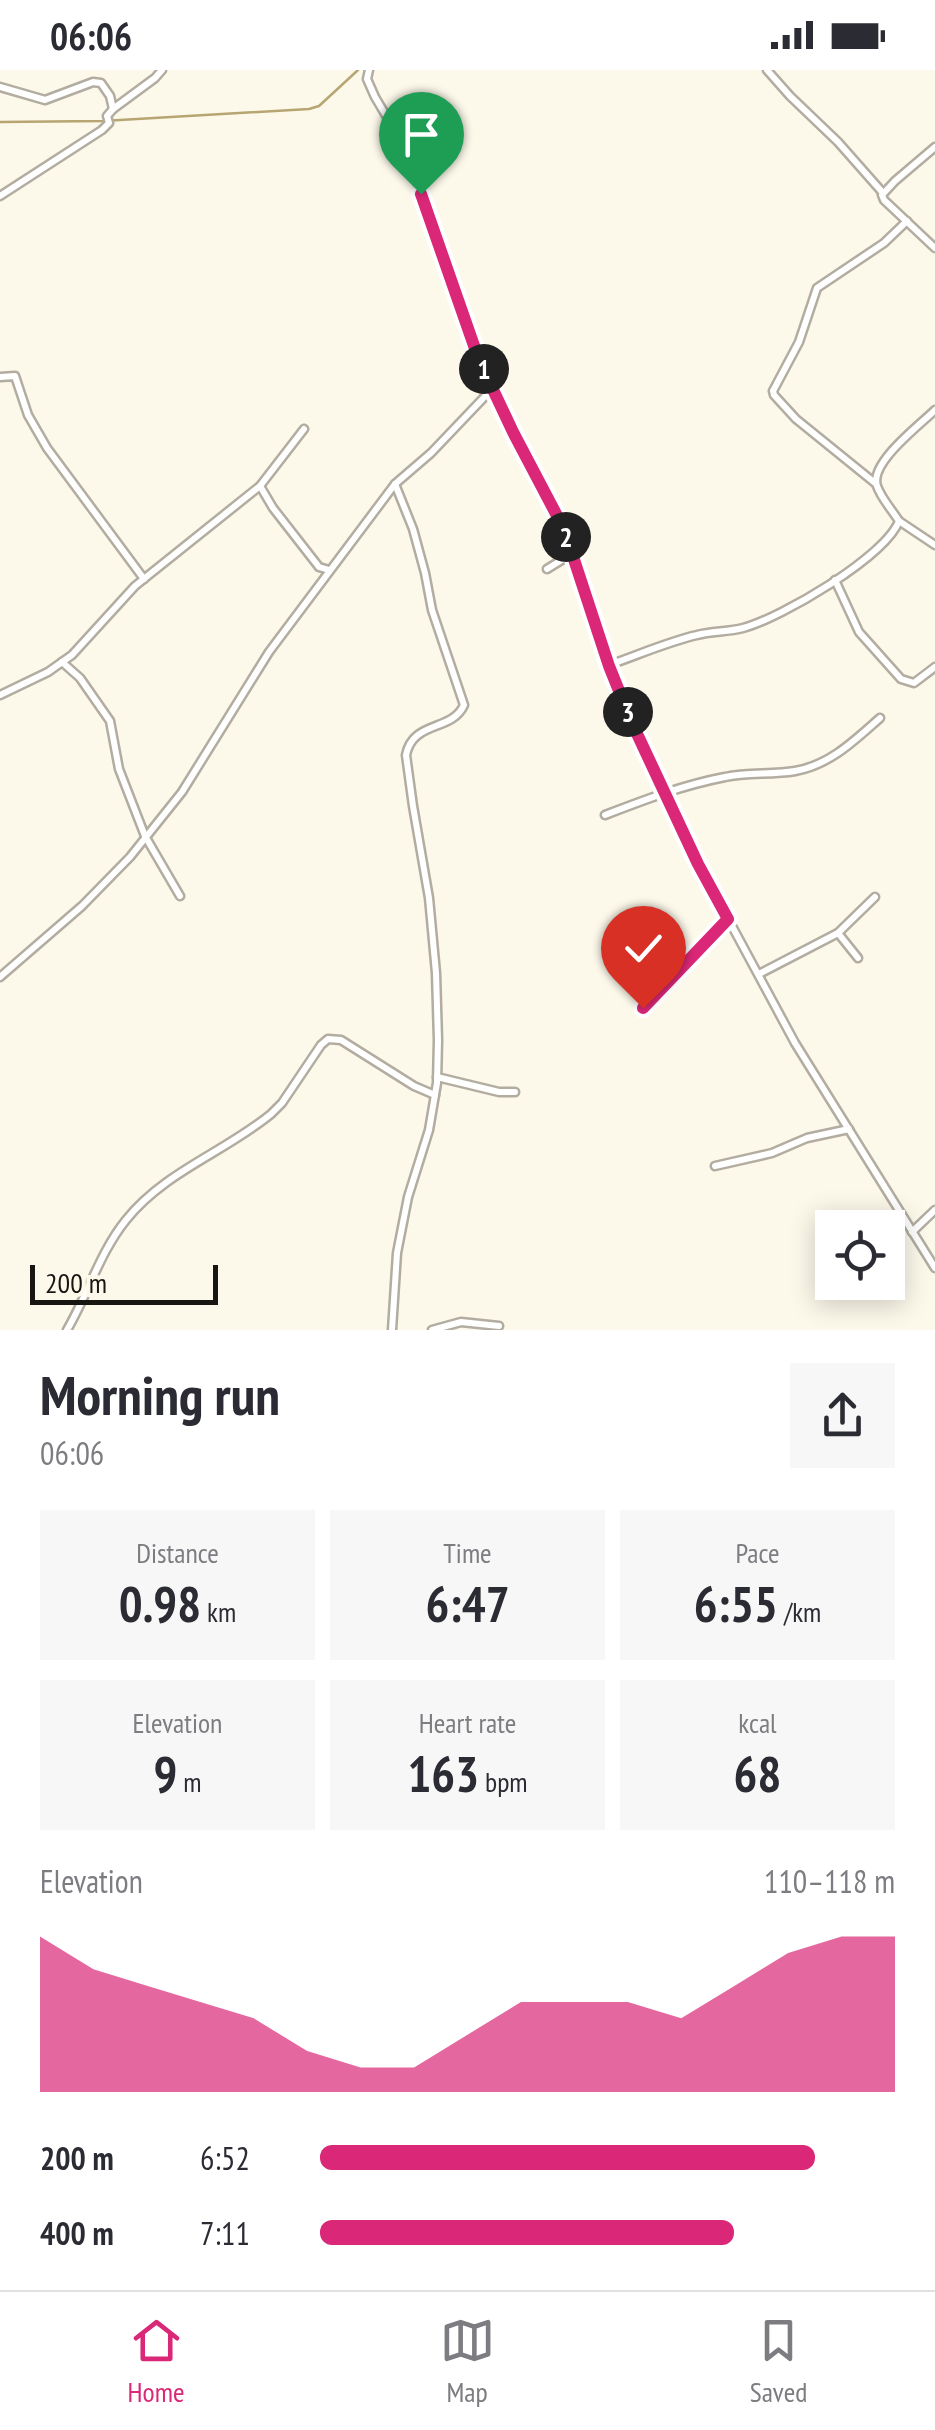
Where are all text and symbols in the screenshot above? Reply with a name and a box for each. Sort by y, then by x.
text: 06:06 [50,11,132,60]
pin [379,92,464,195]
icon: arrive [394,107,449,162]
pin: 1 [459,344,509,394]
text: 1 [477,350,491,387]
pin: 2 [541,512,591,562]
text: 2 [559,518,573,555]
pin: 3 [603,687,653,737]
text: 3 [621,693,635,730]
pin [601,906,686,1009]
icon: check [616,921,671,976]
map controls [815,1210,905,1300]
button: locate [815,1210,905,1300]
scale bar [30,1260,218,1304]
text: 200 m [45,1264,107,1301]
text: Morning run [40,1359,280,1430]
button: share [790,1363,895,1468]
text: 06:06 [40,1432,104,1474]
text: Distance [136,1534,219,1571]
text: Time [443,1534,492,1571]
text: Pace [735,1534,780,1571]
text: 0.98 [119,1571,201,1636]
text: 6:47 [425,1571,510,1636]
text: 6:55 [694,1571,778,1636]
text: km [201,1593,236,1630]
text: /km [778,1593,821,1630]
text: Elevation [133,1704,222,1741]
text: Heart rate [419,1704,516,1741]
text: kcal [738,1704,777,1741]
text: 9 [153,1741,177,1806]
text: 163 [407,1741,479,1806]
text: 68 [734,1741,781,1806]
text: m [177,1763,202,1800]
text: bpm [479,1763,528,1800]
text: Elevation [40,1860,143,1902]
text: 110–118 m [764,1860,895,1902]
text: 200 m [40,2137,114,2179]
text: 6:52 [200,2137,250,2179]
text: 400 m [40,2212,114,2254]
text: 7:11 [200,2212,250,2254]
tab: Home [128,2313,184,2410]
tab: Map [440,2313,495,2410]
tab: Saved [750,2313,807,2410]

